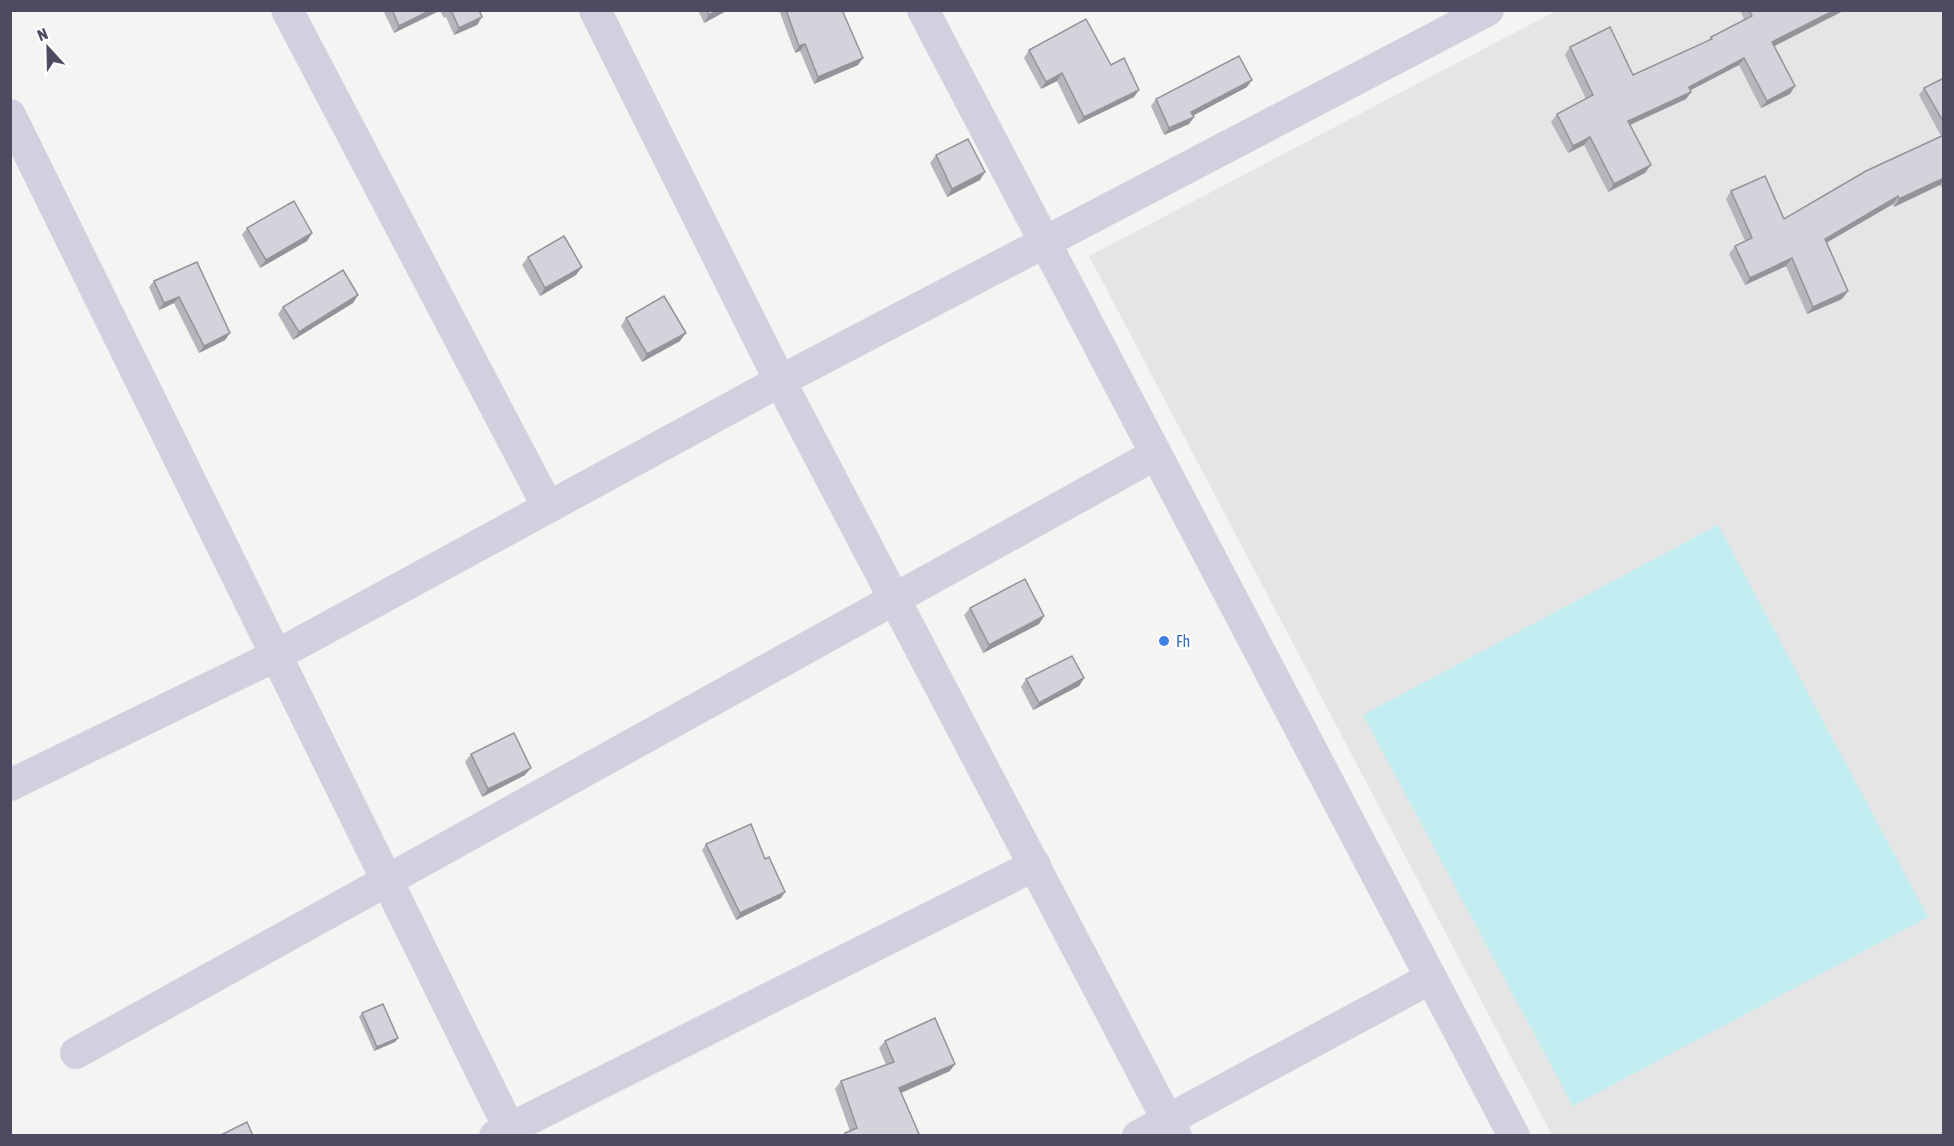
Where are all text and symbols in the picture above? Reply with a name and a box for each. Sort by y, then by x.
north arrow [18,18,78,78]
text: N [35,24,50,44]
place label: Fh [1176,632,1190,650]
marker: Fh [1157,634,1171,648]

